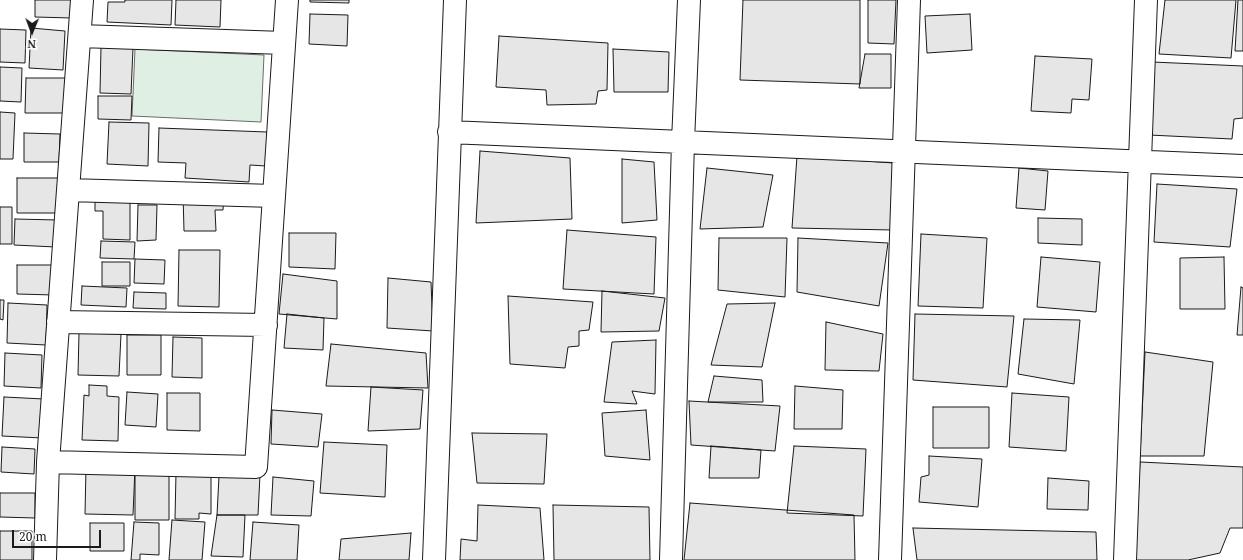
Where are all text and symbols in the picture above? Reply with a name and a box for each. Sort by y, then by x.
north arrow [12,12,52,52]
text: N [27,37,36,52]
scale bar [14,522,103,548]
text: 20 m [19,528,47,545]

